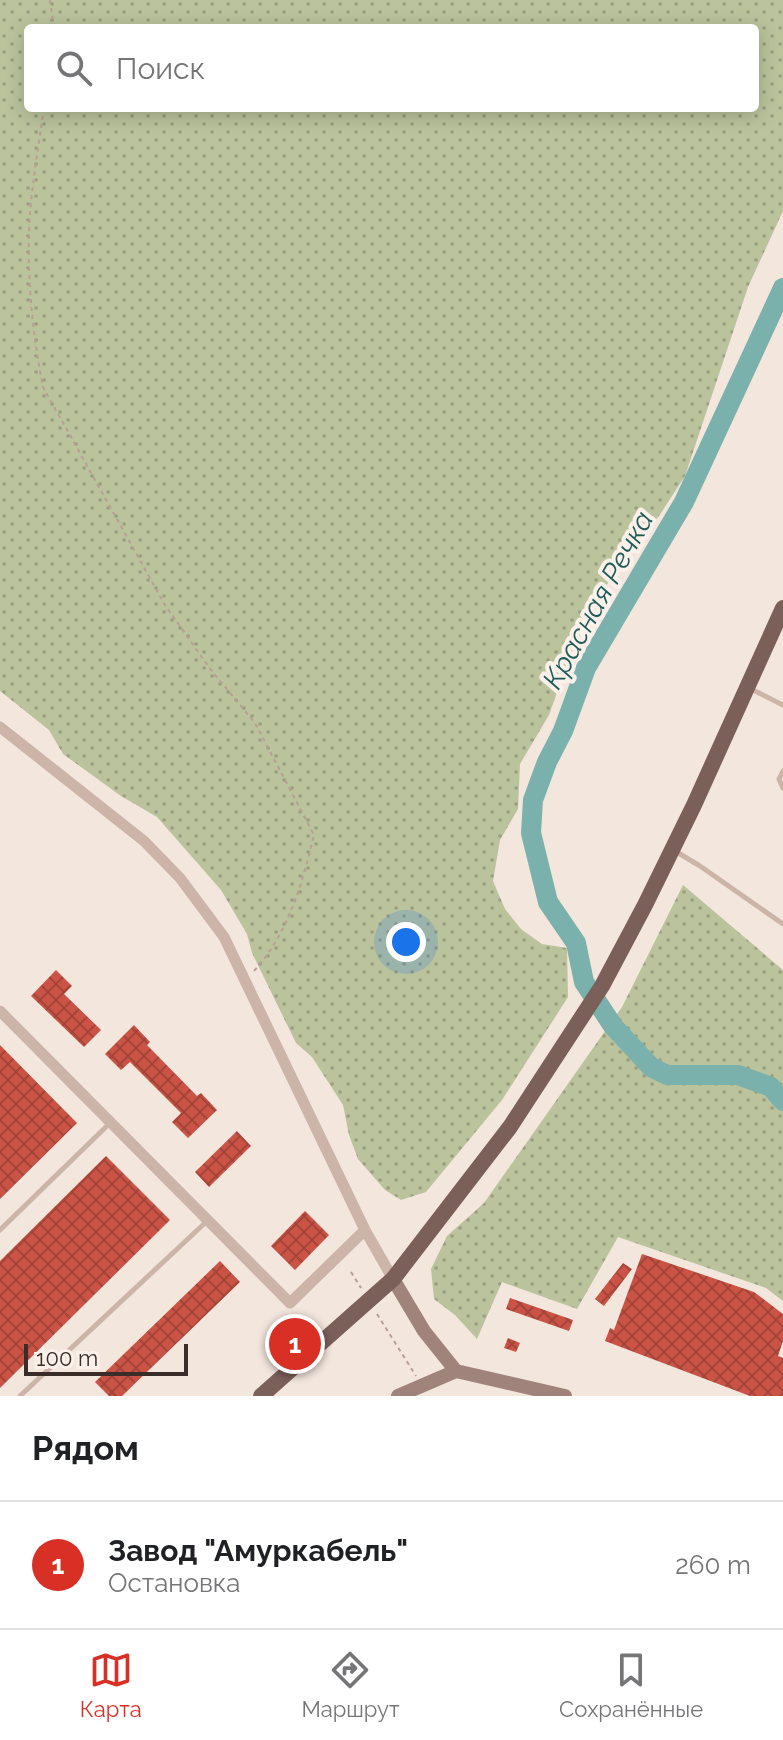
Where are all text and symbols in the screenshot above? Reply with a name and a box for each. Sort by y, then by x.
search box [24,24,759,112]
icon: search [52,46,96,90]
text: Поиск [116,51,205,86]
water label: Красная Речка [536,506,660,694]
your location [386,922,426,962]
pin: 1 [269,1314,321,1374]
scale bar [24,1340,188,1376]
text: 100 m [36,1345,98,1371]
text: Рядом [32,1428,139,1468]
text: Завод "Амуркабель" [108,1533,408,1568]
text: 1 [52,1550,64,1580]
text: 260 m [675,1550,751,1580]
text: Остановка [108,1568,240,1598]
tab: Карта [80,1648,142,1722]
tab: Маршрут [301,1648,399,1722]
tab: Сохранённые [559,1648,703,1722]

